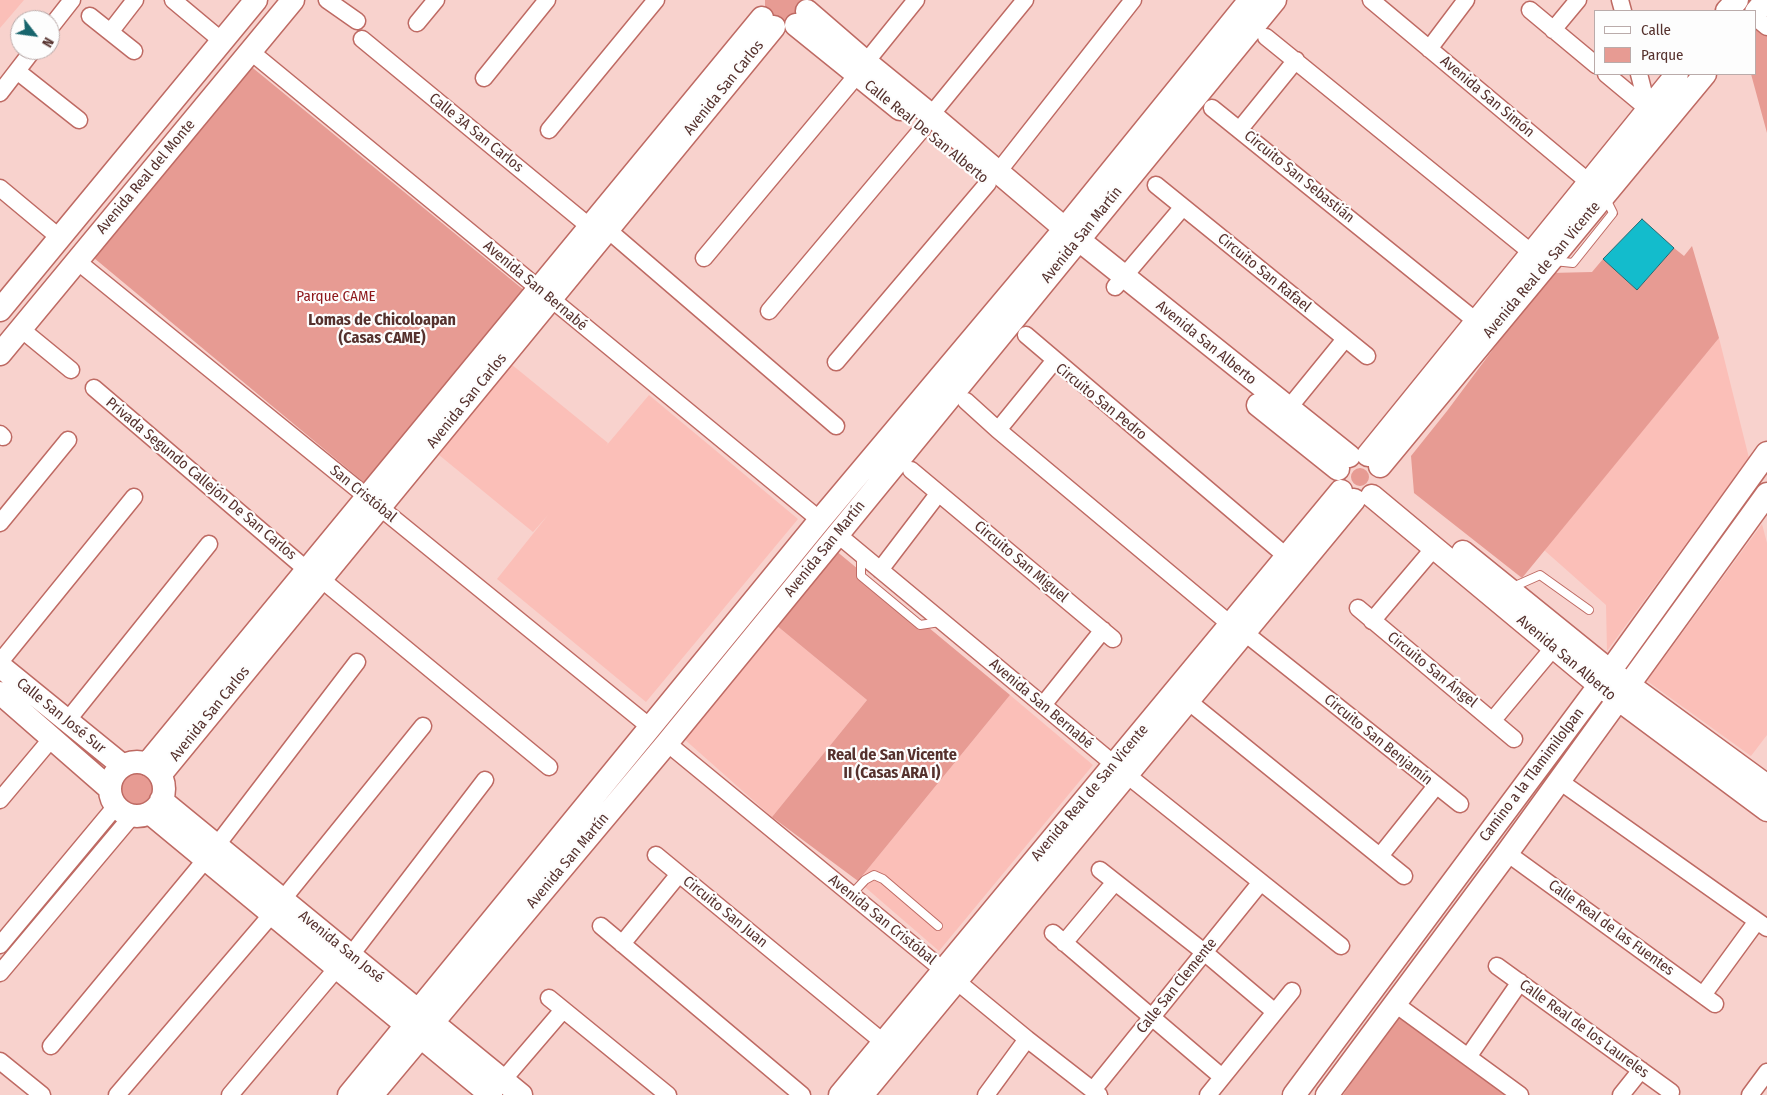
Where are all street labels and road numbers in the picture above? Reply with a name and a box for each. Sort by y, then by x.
street label: Avenida San Carlos [680,37,768,139]
street label: Avenida San Simón [1436,52,1538,142]
street label: Calle Real De San Alberto [860,76,992,188]
street label: Calle 3A San Carlos [425,89,527,177]
street label: Avenida Real del Monte [93,116,199,238]
street label: Circuito San Sebastián [1240,127,1358,227]
street label: Avenida San Martín [1038,183,1126,287]
street label: Avenida Real de San Vicente [1480,198,1604,342]
street label: Circuito San Rafael [1214,230,1314,316]
street label: Avenida San Bernabé [479,237,591,335]
street label: Avenida San Alberto [1152,297,1260,389]
street label: Avenida San Carlos [423,350,511,452]
street label: Circuito San Pedro [1052,360,1150,444]
street label: Privada Segundo Callejón De San Carlos [102,394,300,564]
street label: San Cristóbal [326,462,400,526]
street label: Avenida San Martín [781,497,869,601]
street label: Circuito San Miguel [970,517,1072,607]
street label: Avenida San Alberto [1513,611,1619,705]
street label: Circuito San Ángel [1383,628,1481,712]
street label: Avenida San Bernabé [985,655,1097,753]
street label: Avenida San Carlos [166,663,254,765]
street label: Calle San José Sur [13,675,109,757]
street label: Circuito San Benjamín [1320,691,1436,789]
street label: Camino a la Tlamimilolpan [1476,705,1588,845]
street label: Avenida Real de San Vicente [1028,721,1152,865]
street label: Avenida San Martín [523,810,613,912]
street label: Avenida San Cristóbal [825,871,939,969]
street label: Circuito San Juan [679,872,771,952]
street label: Calle Real de las Fuentes [1545,876,1677,980]
street label: Avenida San José [295,907,387,987]
street label: Calle San Clemente [1133,935,1221,1037]
street label: Calle Real de los Laureles [1516,976,1652,1082]

